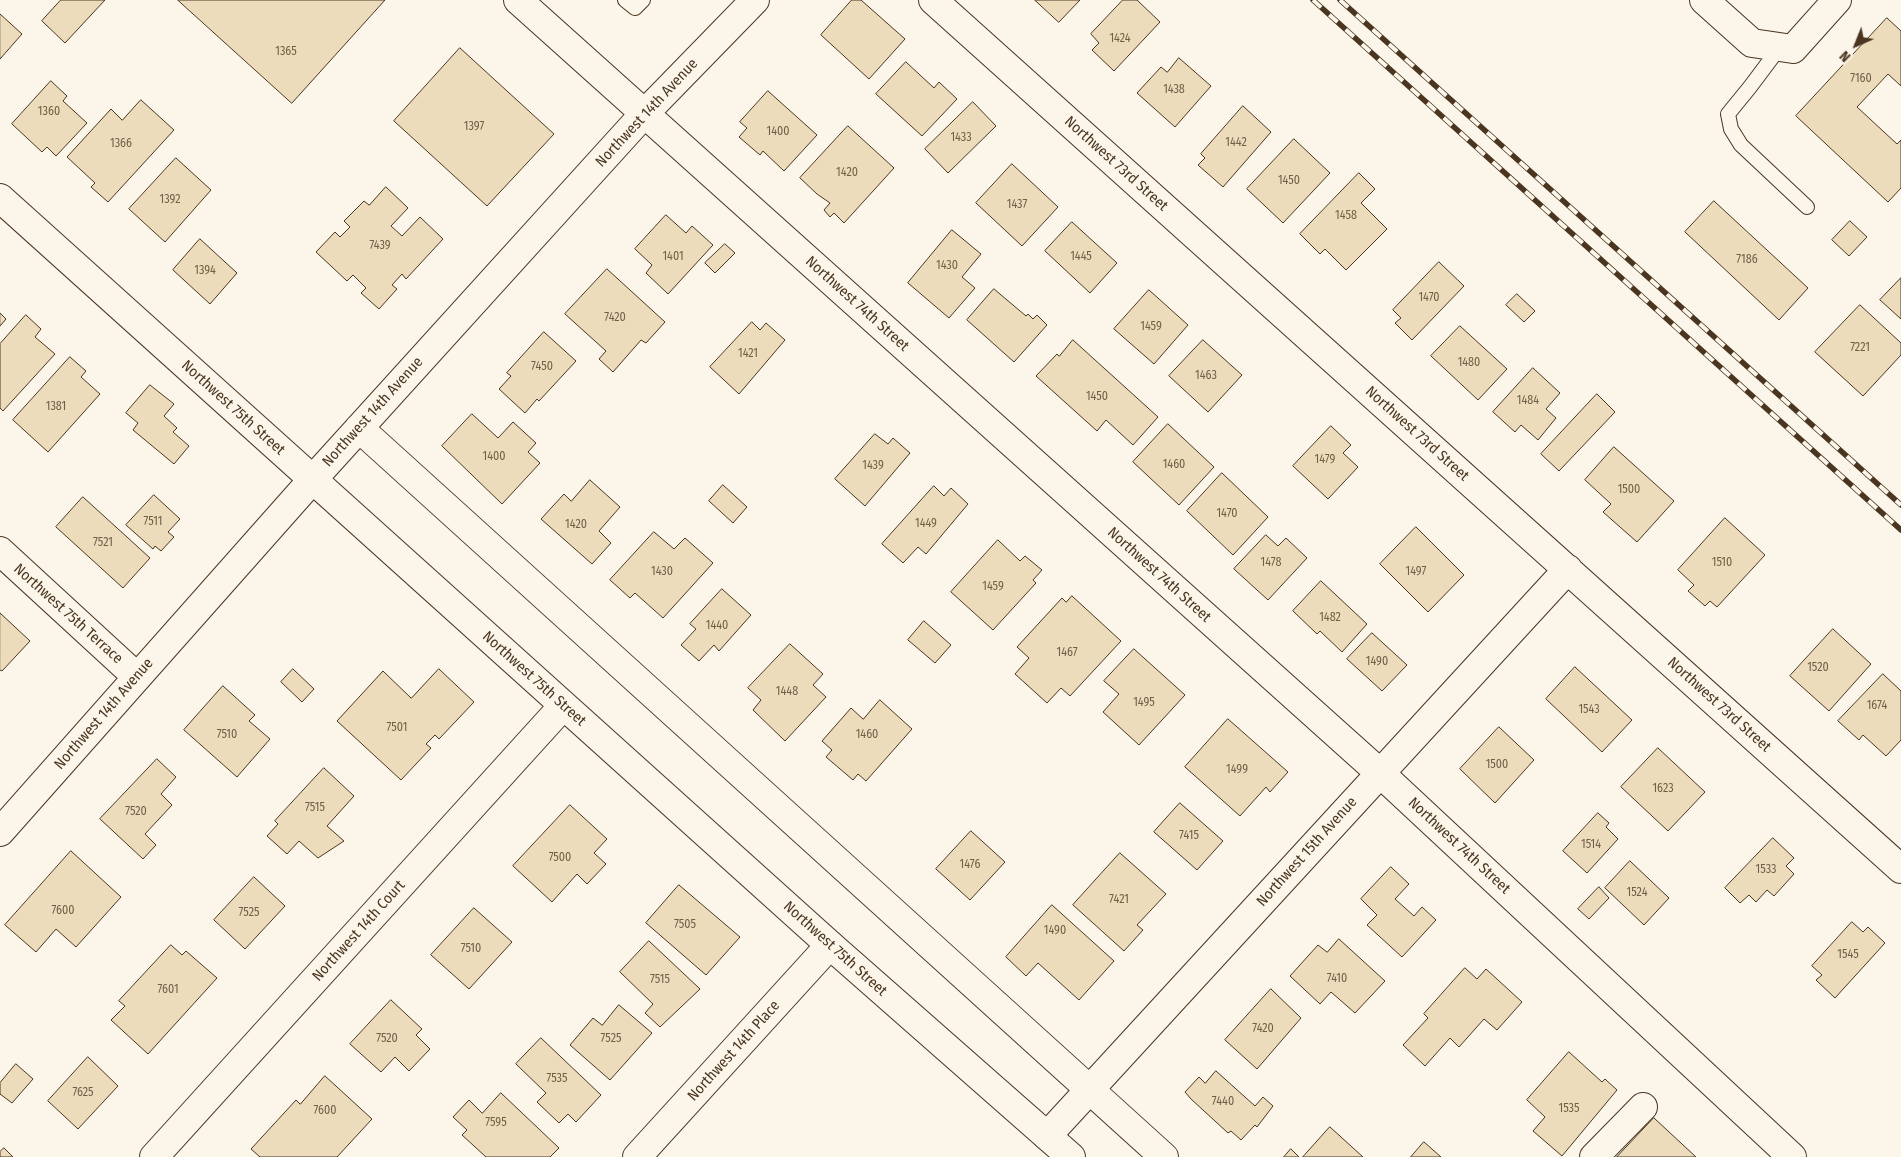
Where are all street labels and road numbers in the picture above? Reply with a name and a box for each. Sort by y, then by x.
street label: Northwest 14th Avenue [592,55,702,171]
street label: Northwest 73rd Street [1061,113,1171,215]
street label: Northwest 74th Street [801,253,913,355]
street label: Northwest 14th Avenue [319,353,427,471]
street label: Northwest 75th Street [178,357,288,459]
street label: Northwest 73rd Street [1362,383,1472,485]
street label: Northwest 74th Street [1103,524,1215,626]
street label: Northwest 75th Terrace [10,560,126,668]
street label: Northwest 75th Street [479,628,589,730]
street label: Northwest 73rd Street [1664,654,1774,756]
street label: Northwest 14th Avenue [51,655,157,773]
street label: Northwest 15th Avenue [1253,794,1361,910]
street label: Northwest 74th Street [1404,794,1514,898]
street label: Northwest 14th Court [309,877,409,985]
street label: Northwest 75th Street [780,898,890,1000]
street label: Northwest 14th Place [684,997,784,1105]

